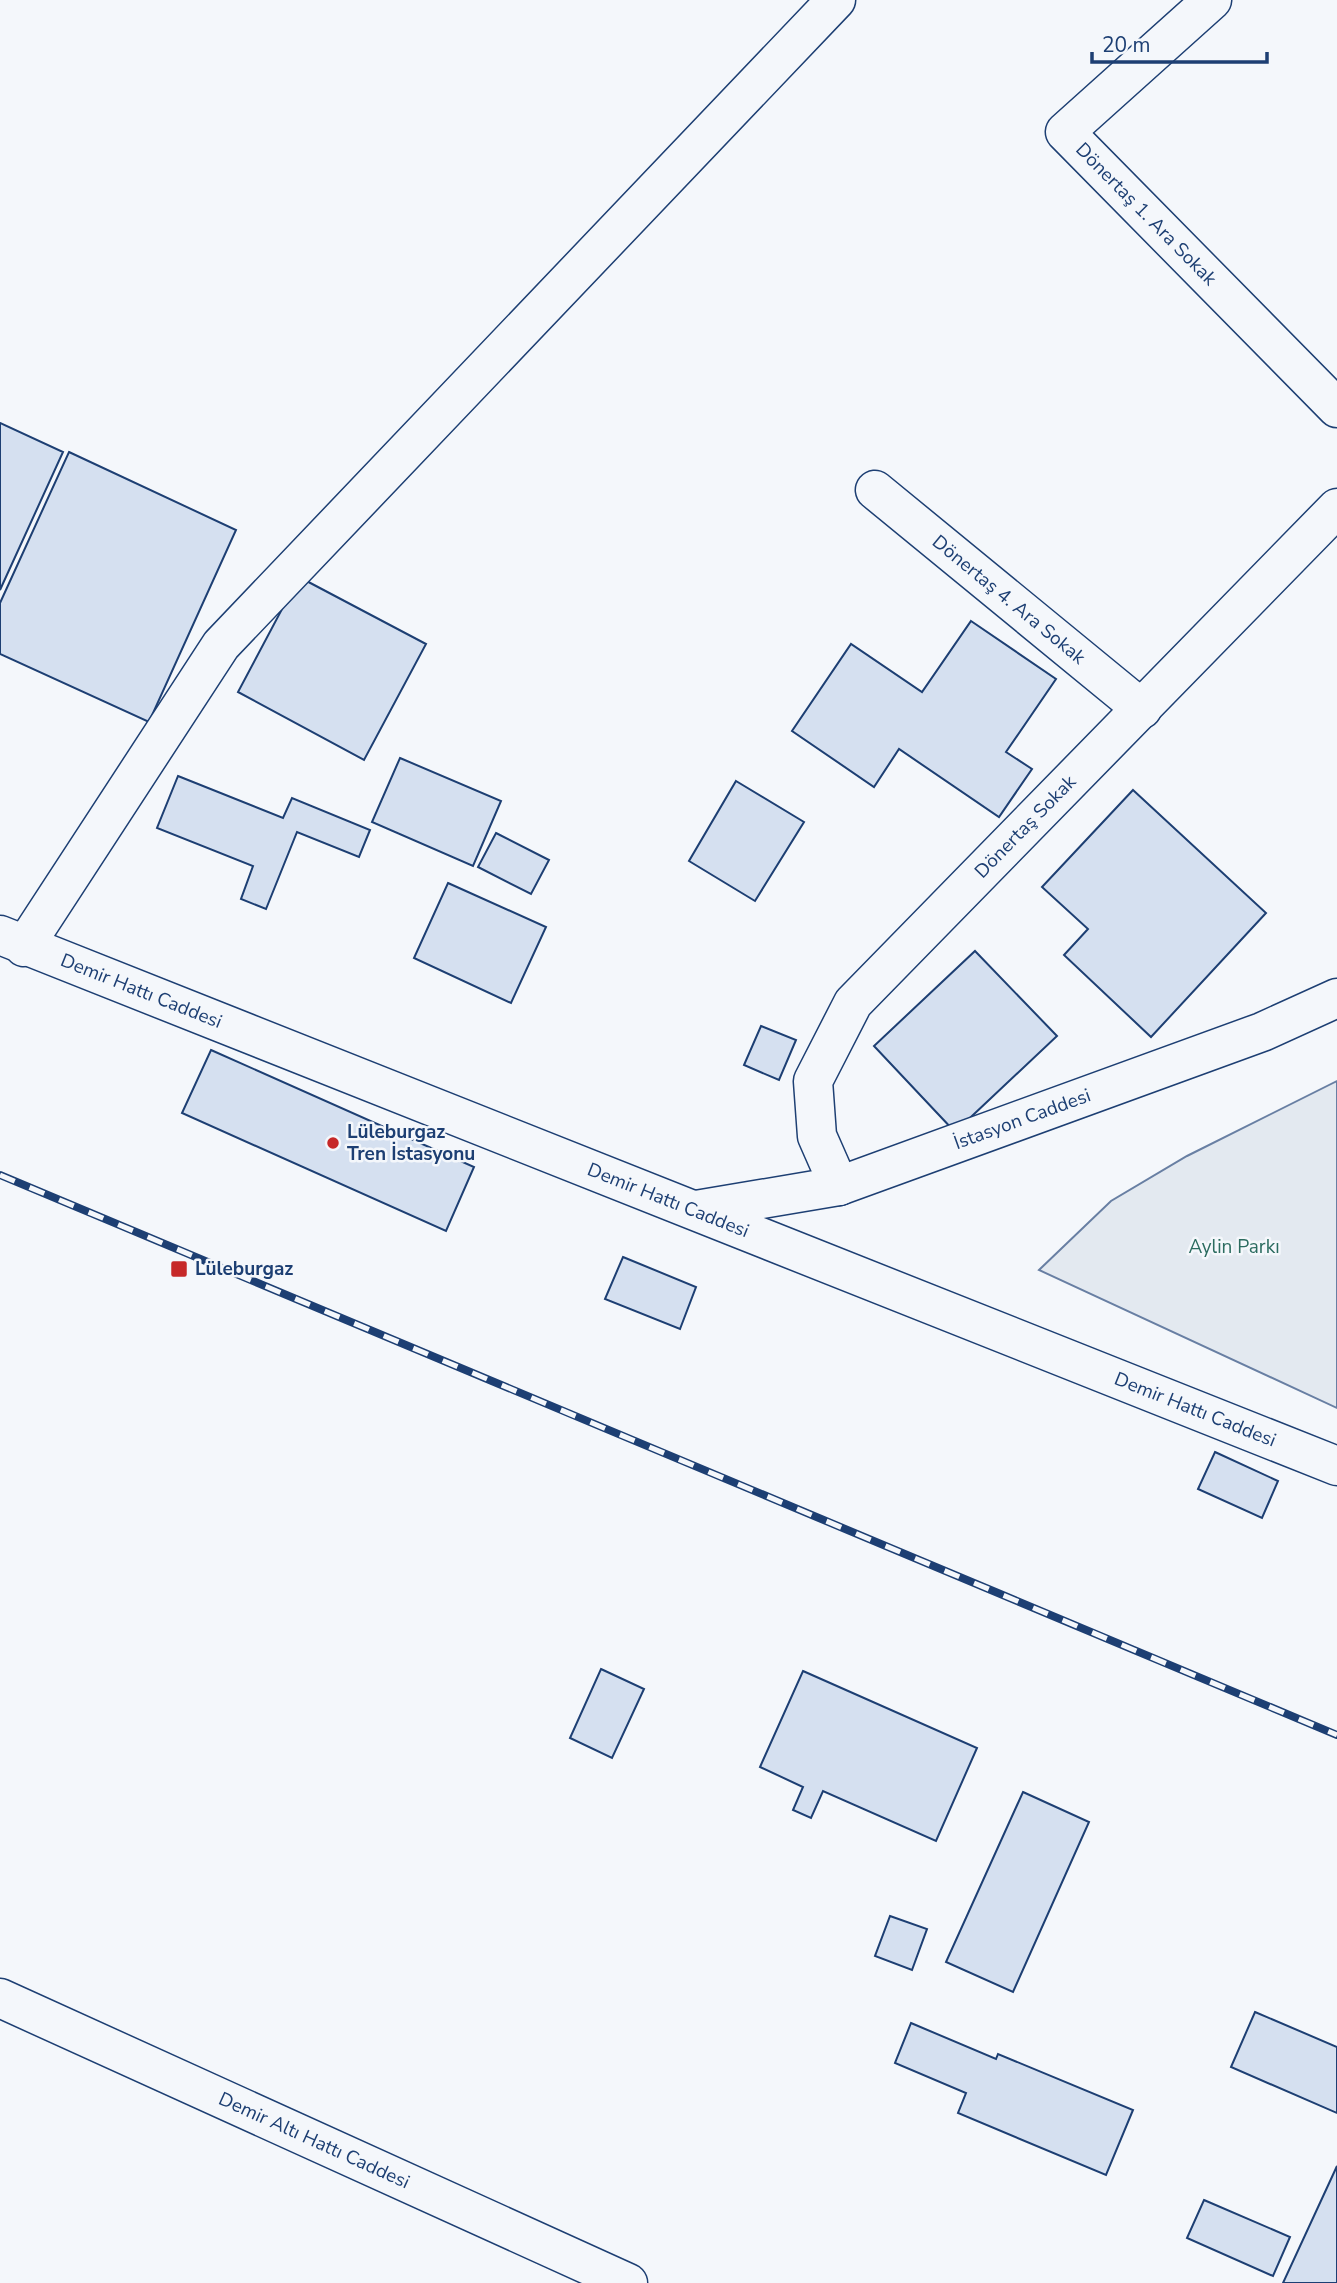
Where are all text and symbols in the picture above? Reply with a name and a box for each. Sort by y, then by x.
scale bar [1092,21,1267,65]
text: 20 m [1102,31,1151,59]
street label: Dönertaş 1. Ara Sokak [1070,137,1223,292]
street label: Dönertaş 4. Ara Sokak [927,529,1091,671]
street label: Dönertaş Sokak [969,769,1082,884]
street label: Demir Hattı Caddesi [57,947,226,1035]
street label: İstasyon Caddesi [950,1082,1094,1156]
place label: Lüleburgaz Tren İstasyonu [347,1119,475,1167]
marker: Lüleburgaz Tren İstasyonu [325,1135,341,1151]
street label: Demir Hattı Caddesi [584,1157,753,1244]
park label: Aylin Parkı [1188,1234,1280,1260]
place label: Lüleburgaz [195,1256,293,1282]
marker: Lüleburgaz [169,1259,189,1279]
street label: Demir Hattı Caddesi [1110,1366,1280,1453]
street label: Demir Altı Hattı Caddesi [214,2086,414,2195]

